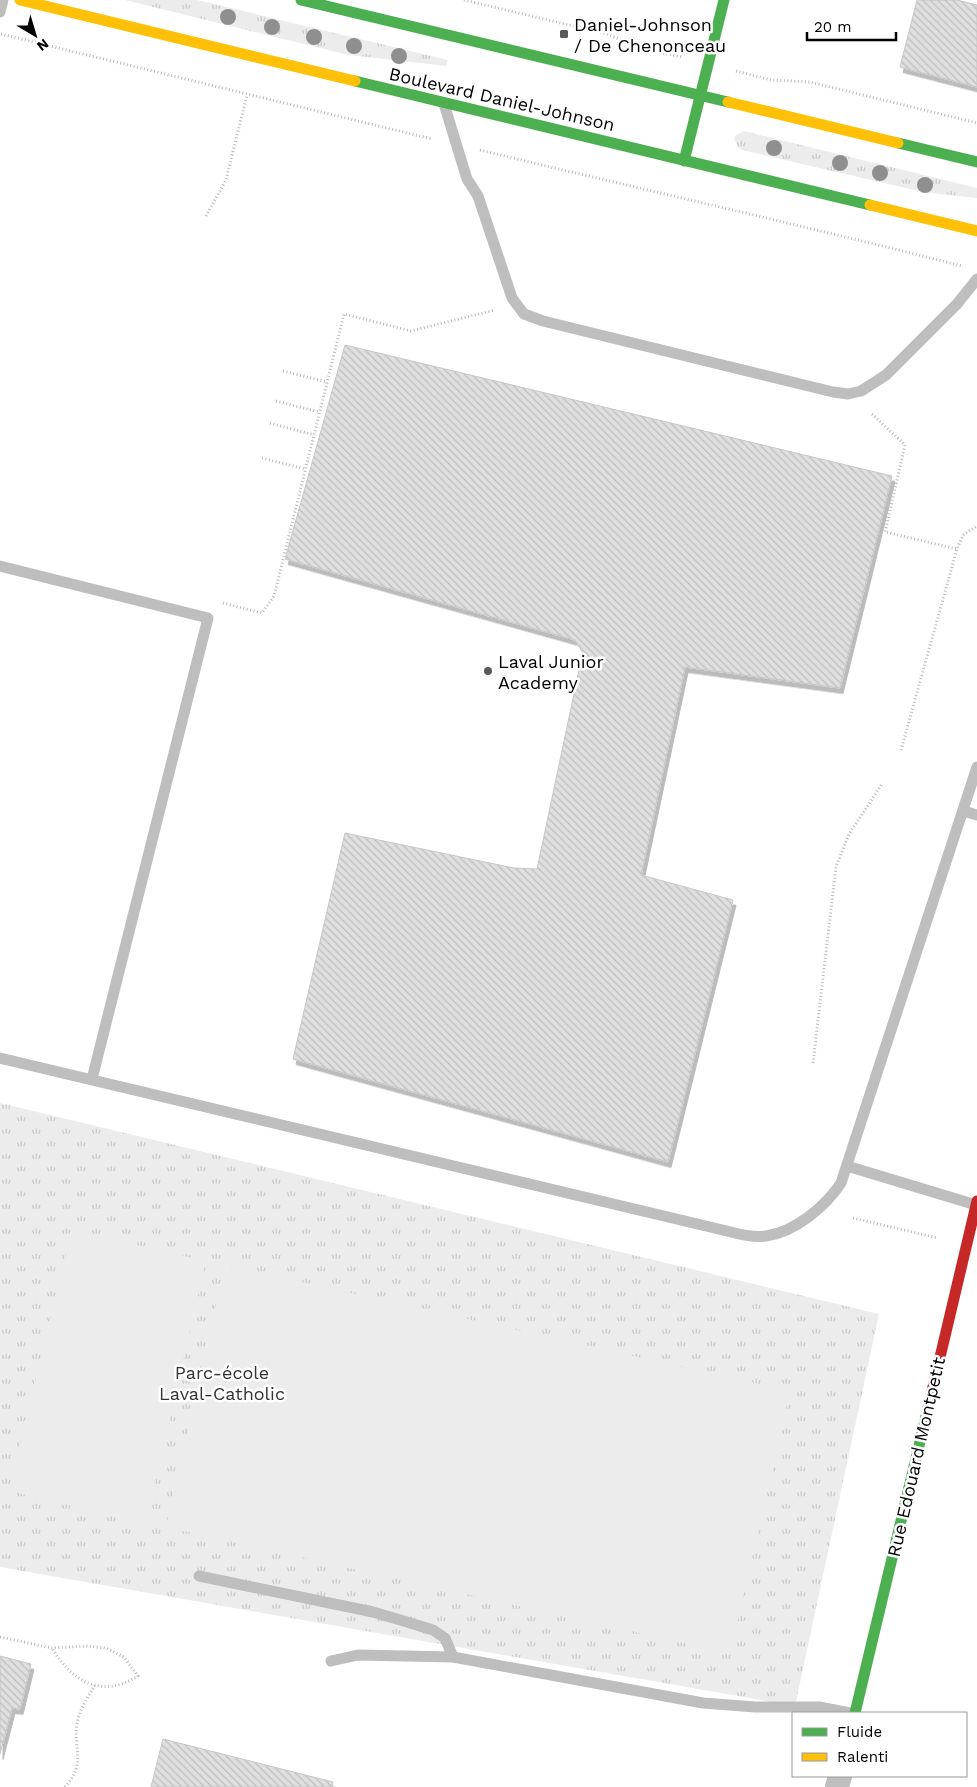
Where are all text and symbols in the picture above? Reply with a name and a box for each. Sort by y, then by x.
north arrow [10,10,60,60]
scale bar [807,10,896,42]
place label: Daniel-Johnson / De Chenonceau [574,14,726,56]
text: 20 m [814,18,852,36]
marker: Daniel-Johnson / De Chenonceau [558,28,570,40]
text: N [34,36,52,55]
street label: Boulevard Daniel-Johnson [387,63,617,135]
place label: Laval Junior Academy [498,651,604,693]
marker: Laval Junior Academy [482,665,494,677]
street label: Rue Edouard Montpetit [883,1355,949,1559]
park label: Parc-école Laval-Catholic [159,1362,285,1404]
legend [792,1712,967,1777]
text: Fluide [837,1723,882,1741]
text: Ralenti [837,1748,888,1766]

